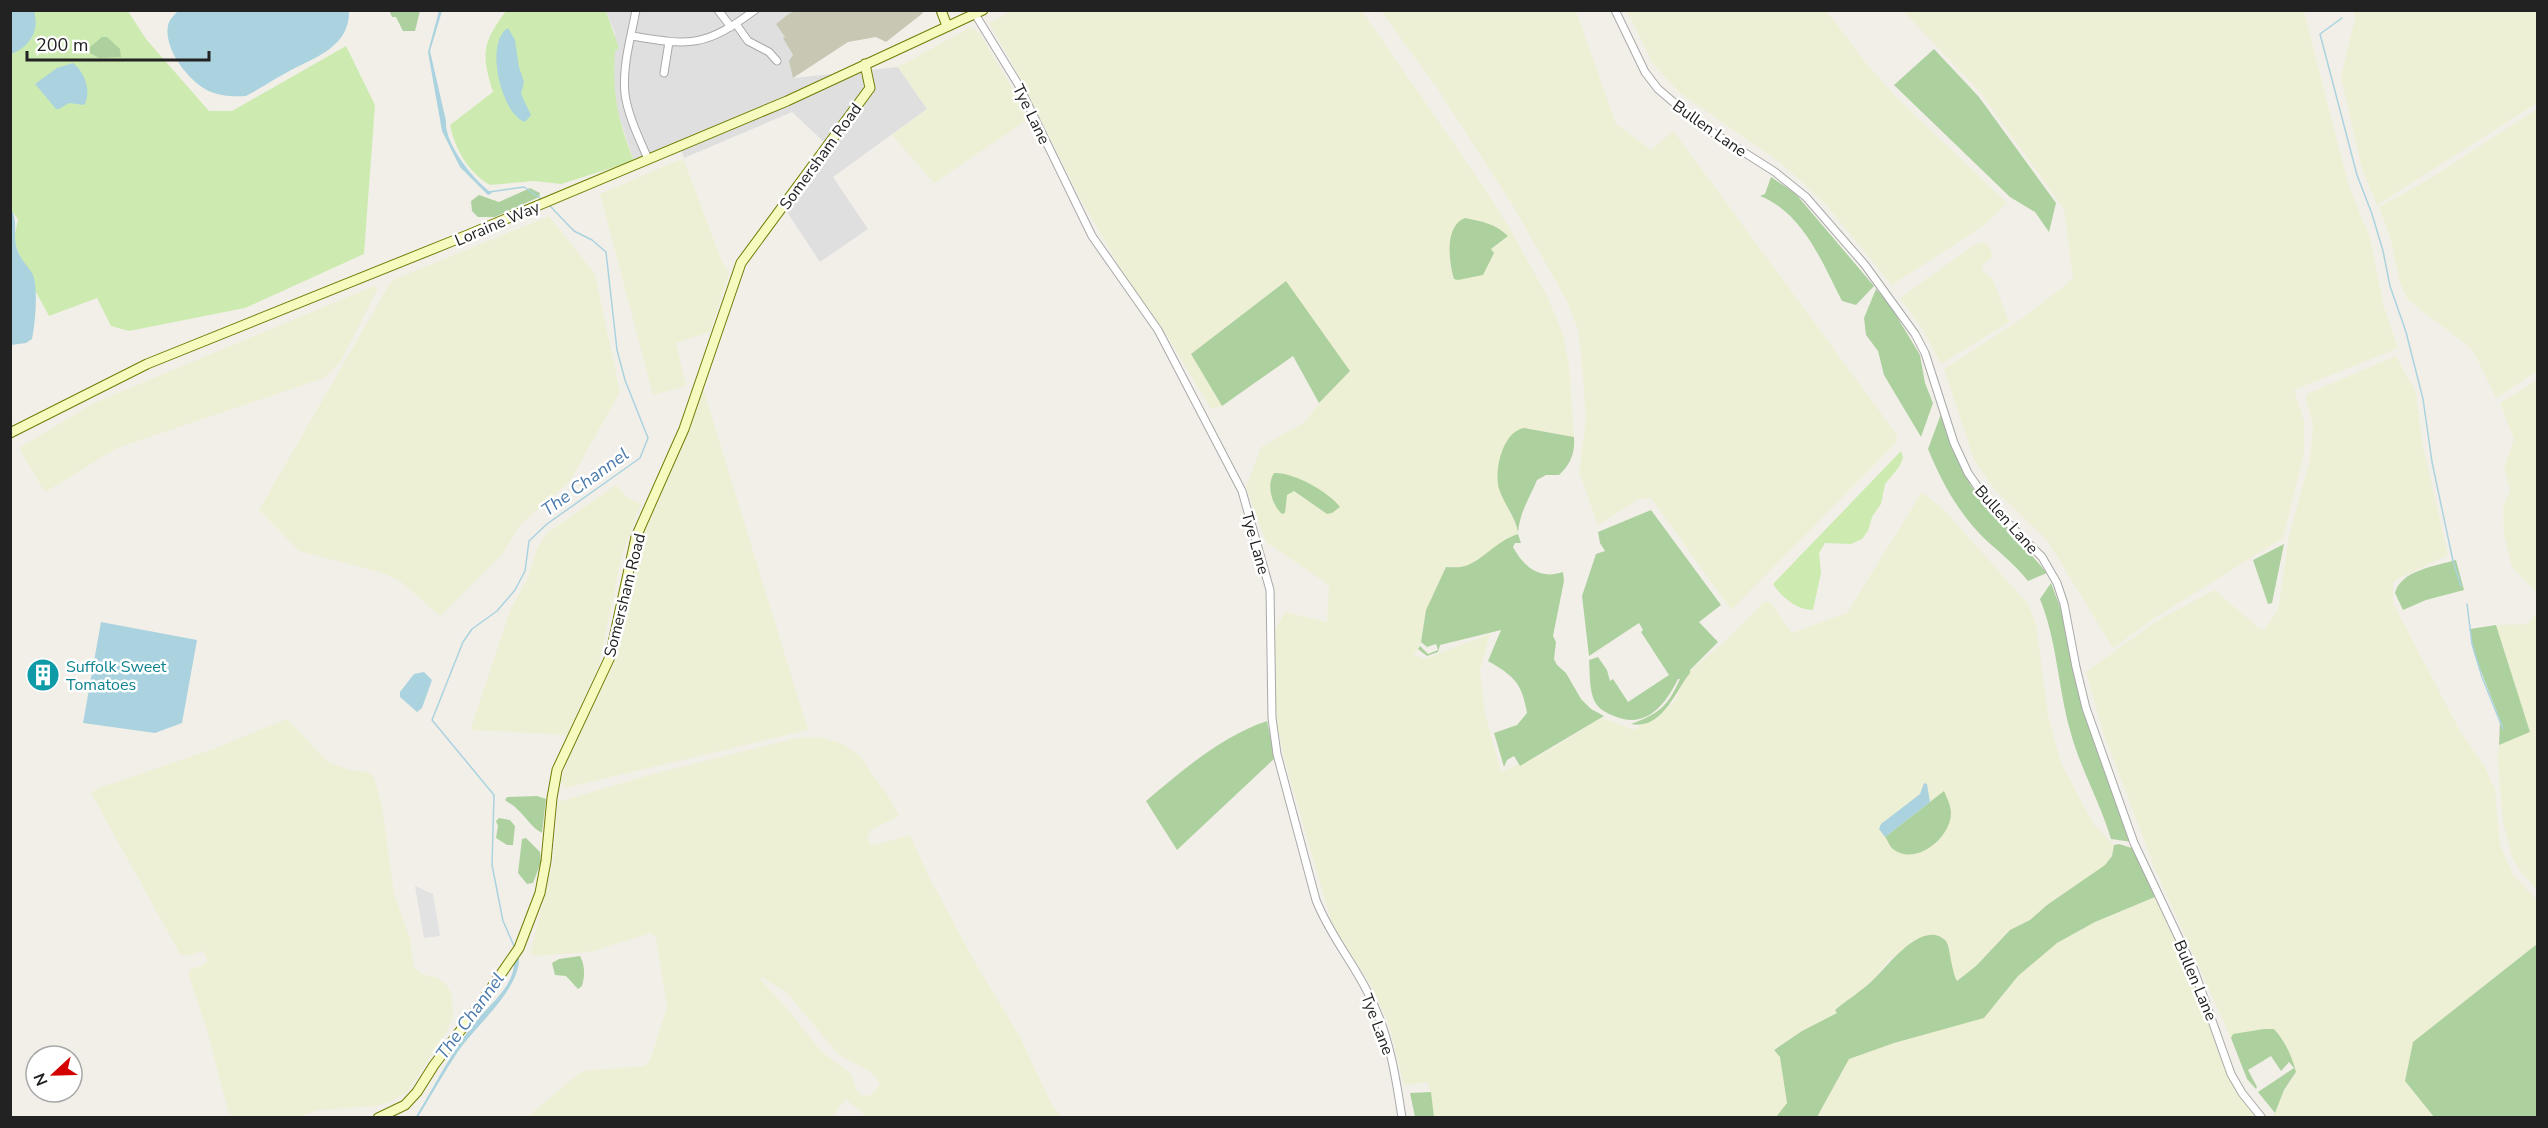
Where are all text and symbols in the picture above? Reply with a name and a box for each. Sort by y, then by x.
scale bar [27,24,208,62]
text: 200 m [36,33,88,57]
street label: Tye Lane [1007,81,1055,148]
street label: Bullen Lane [1668,95,1751,162]
street label: Somersham Road [775,99,867,214]
street label: Loraine Way [451,196,544,252]
water label: The Channel [536,442,634,522]
street label: Bullen Lane [1969,480,2043,559]
street label: Tye Lane [1236,509,1274,577]
street label: Somersham Road [599,531,651,659]
place label: Suffolk Sweet Tomatoes [66,656,167,696]
building icon: Suffolk Sweet Tomatoes [25,657,61,693]
street label: Bullen Lane [2168,937,2222,1024]
water label: The Channel [430,967,510,1065]
street label: Tye Lane [1355,990,1399,1058]
north arrow [24,1044,84,1104]
text: N [29,1070,53,1089]

